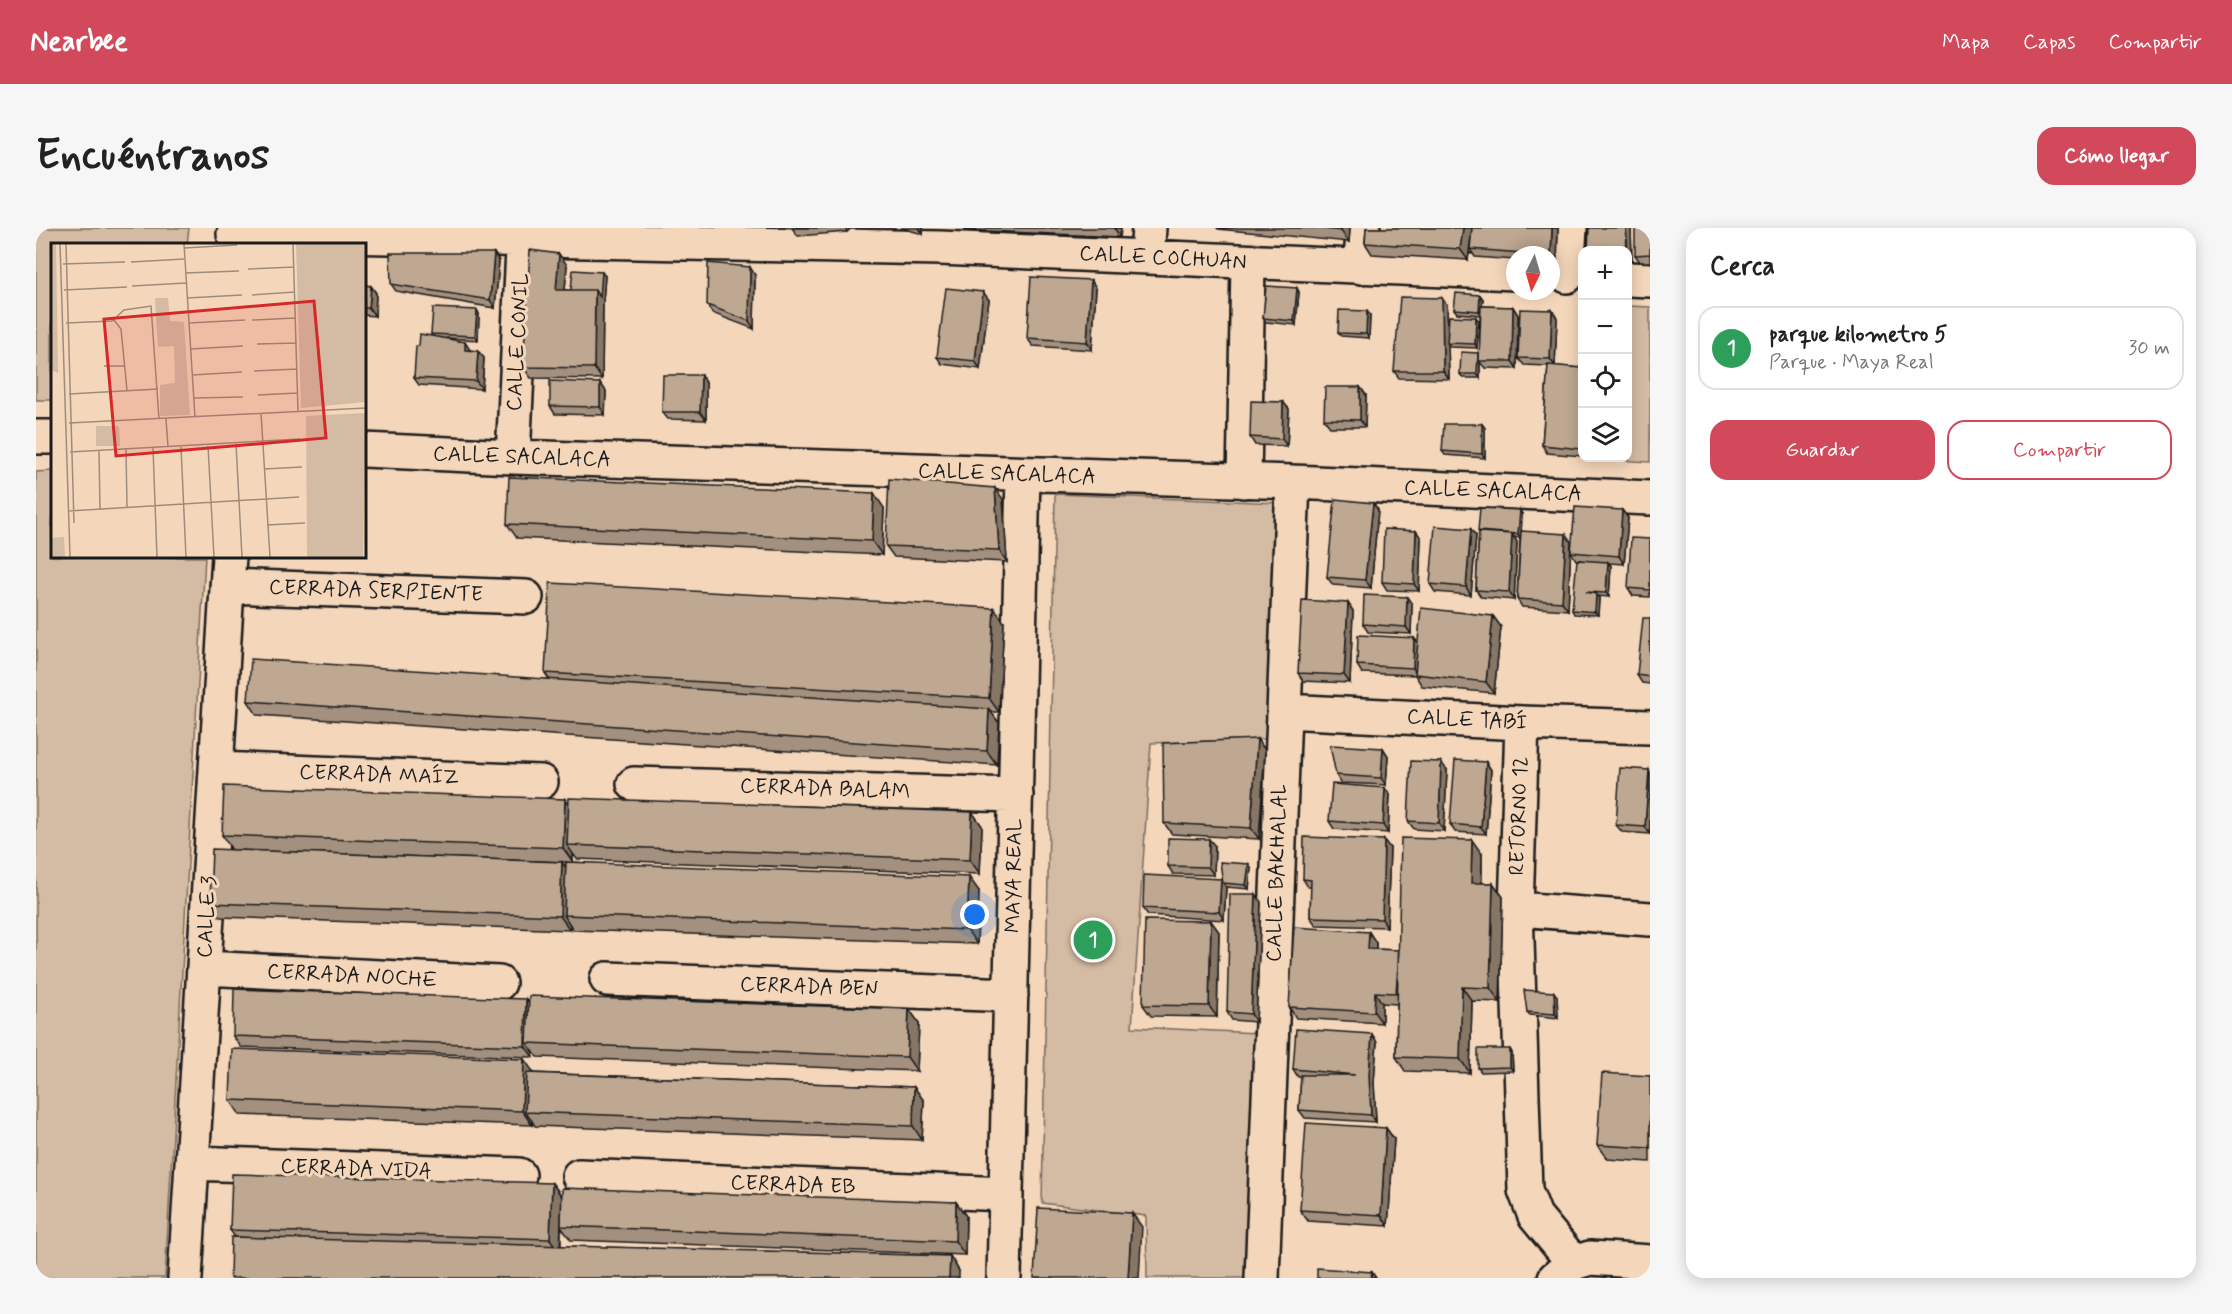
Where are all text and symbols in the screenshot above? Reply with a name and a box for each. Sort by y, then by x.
text: Nearbee [30,24,128,61]
text: Mapa [1942,28,1990,56]
text: Capas [2023,28,2076,56]
text: Compartir [2109,28,2202,56]
button: Cómo llegar [2037,127,2196,185]
text: Encuéntranos [36,129,269,184]
street label: CALLE COCHUAN [1079,240,1247,276]
inset map [51,243,366,558]
north arrow [1506,246,1560,300]
map controls [1578,246,1632,462]
button: + [1578,246,1632,300]
text: Cerca [1710,250,1775,284]
street label: CALLE CONIL [500,272,536,412]
button: − [1578,300,1632,354]
text: parque kilometro 5 [1769,321,1947,349]
text: 1 [1727,335,1736,362]
text: 30 m [2128,335,2170,362]
text: Parque · Maya Real [1769,349,1934,376]
button: locate [1578,354,1632,408]
button: layers [1578,408,1632,462]
button: Guardar [1710,420,1935,480]
button: Compartir [1947,420,2172,480]
street label: CALLE SACALACA [432,440,612,474]
street label: CALLE SACALACA [917,457,1097,491]
street label: CALLE SACALACA [1403,474,1583,508]
street label: CERRADA SERPIENTE [268,573,484,609]
street label: CALLE TABÍ [1406,703,1528,737]
street label: RETORNO 12 [1503,756,1535,876]
street label: CERRADA MAÍZ [299,758,459,792]
street label: CERRADA BALAM [739,772,911,806]
street label: CALLE BAKHALAL [1260,783,1294,963]
street label: MAYA REAL [999,819,1029,933]
street label: CALLE 3 [191,875,223,959]
your location [960,900,989,929]
pin: 1 [1074,918,1112,962]
street label: CERRADA NOCHE [266,958,438,994]
street label: CERRADA BEN [740,971,879,1003]
street label: CERRADA VIDA [280,1152,432,1186]
street label: CERRADA EB [730,1169,856,1201]

